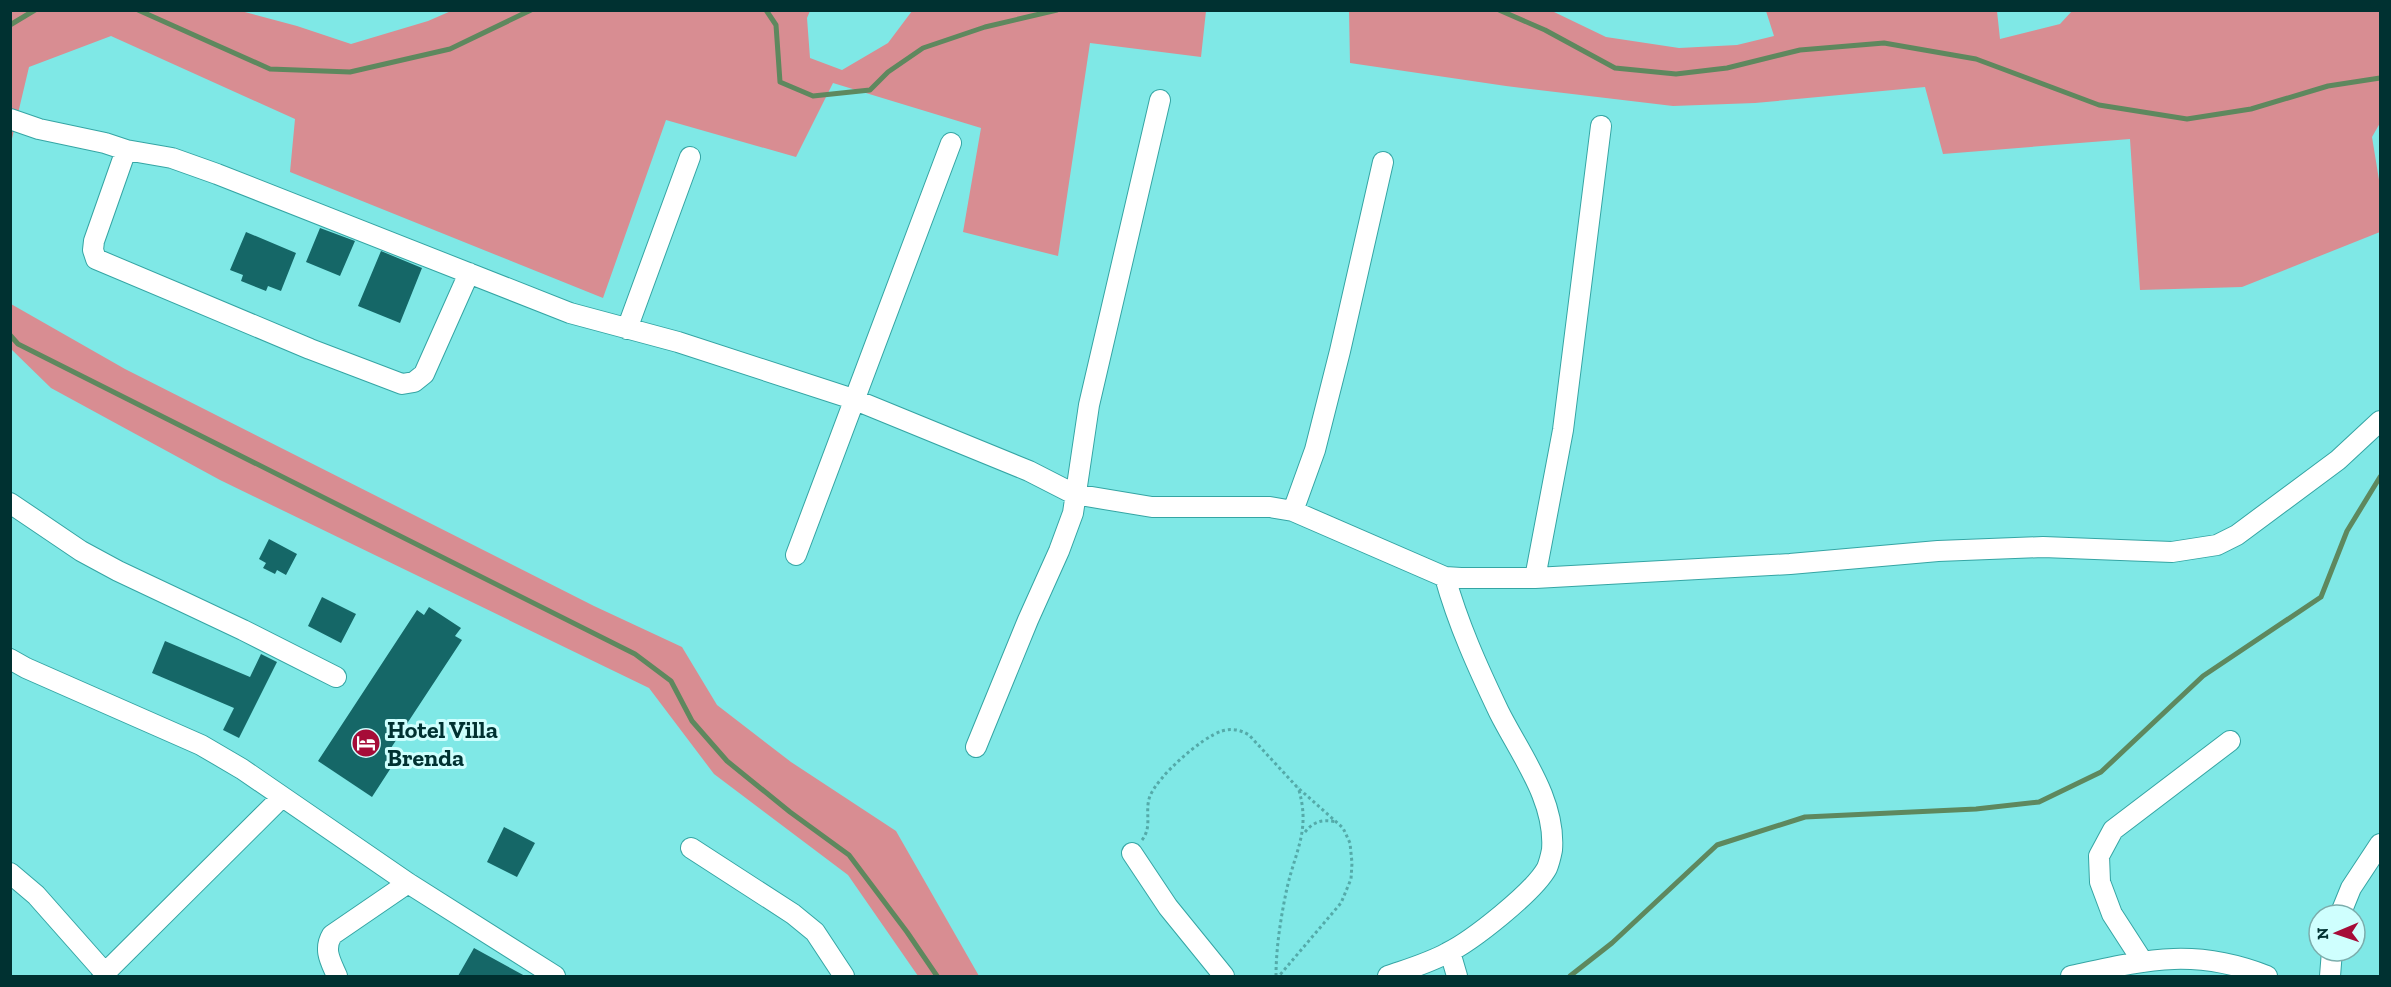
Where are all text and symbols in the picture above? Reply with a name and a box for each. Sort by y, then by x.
place label: Hotel Villa Brenda [387,715,498,772]
hotel icon: Hotel Villa Brenda [350,727,382,759]
north arrow [2307,903,2367,963]
text: N [2313,927,2332,940]

